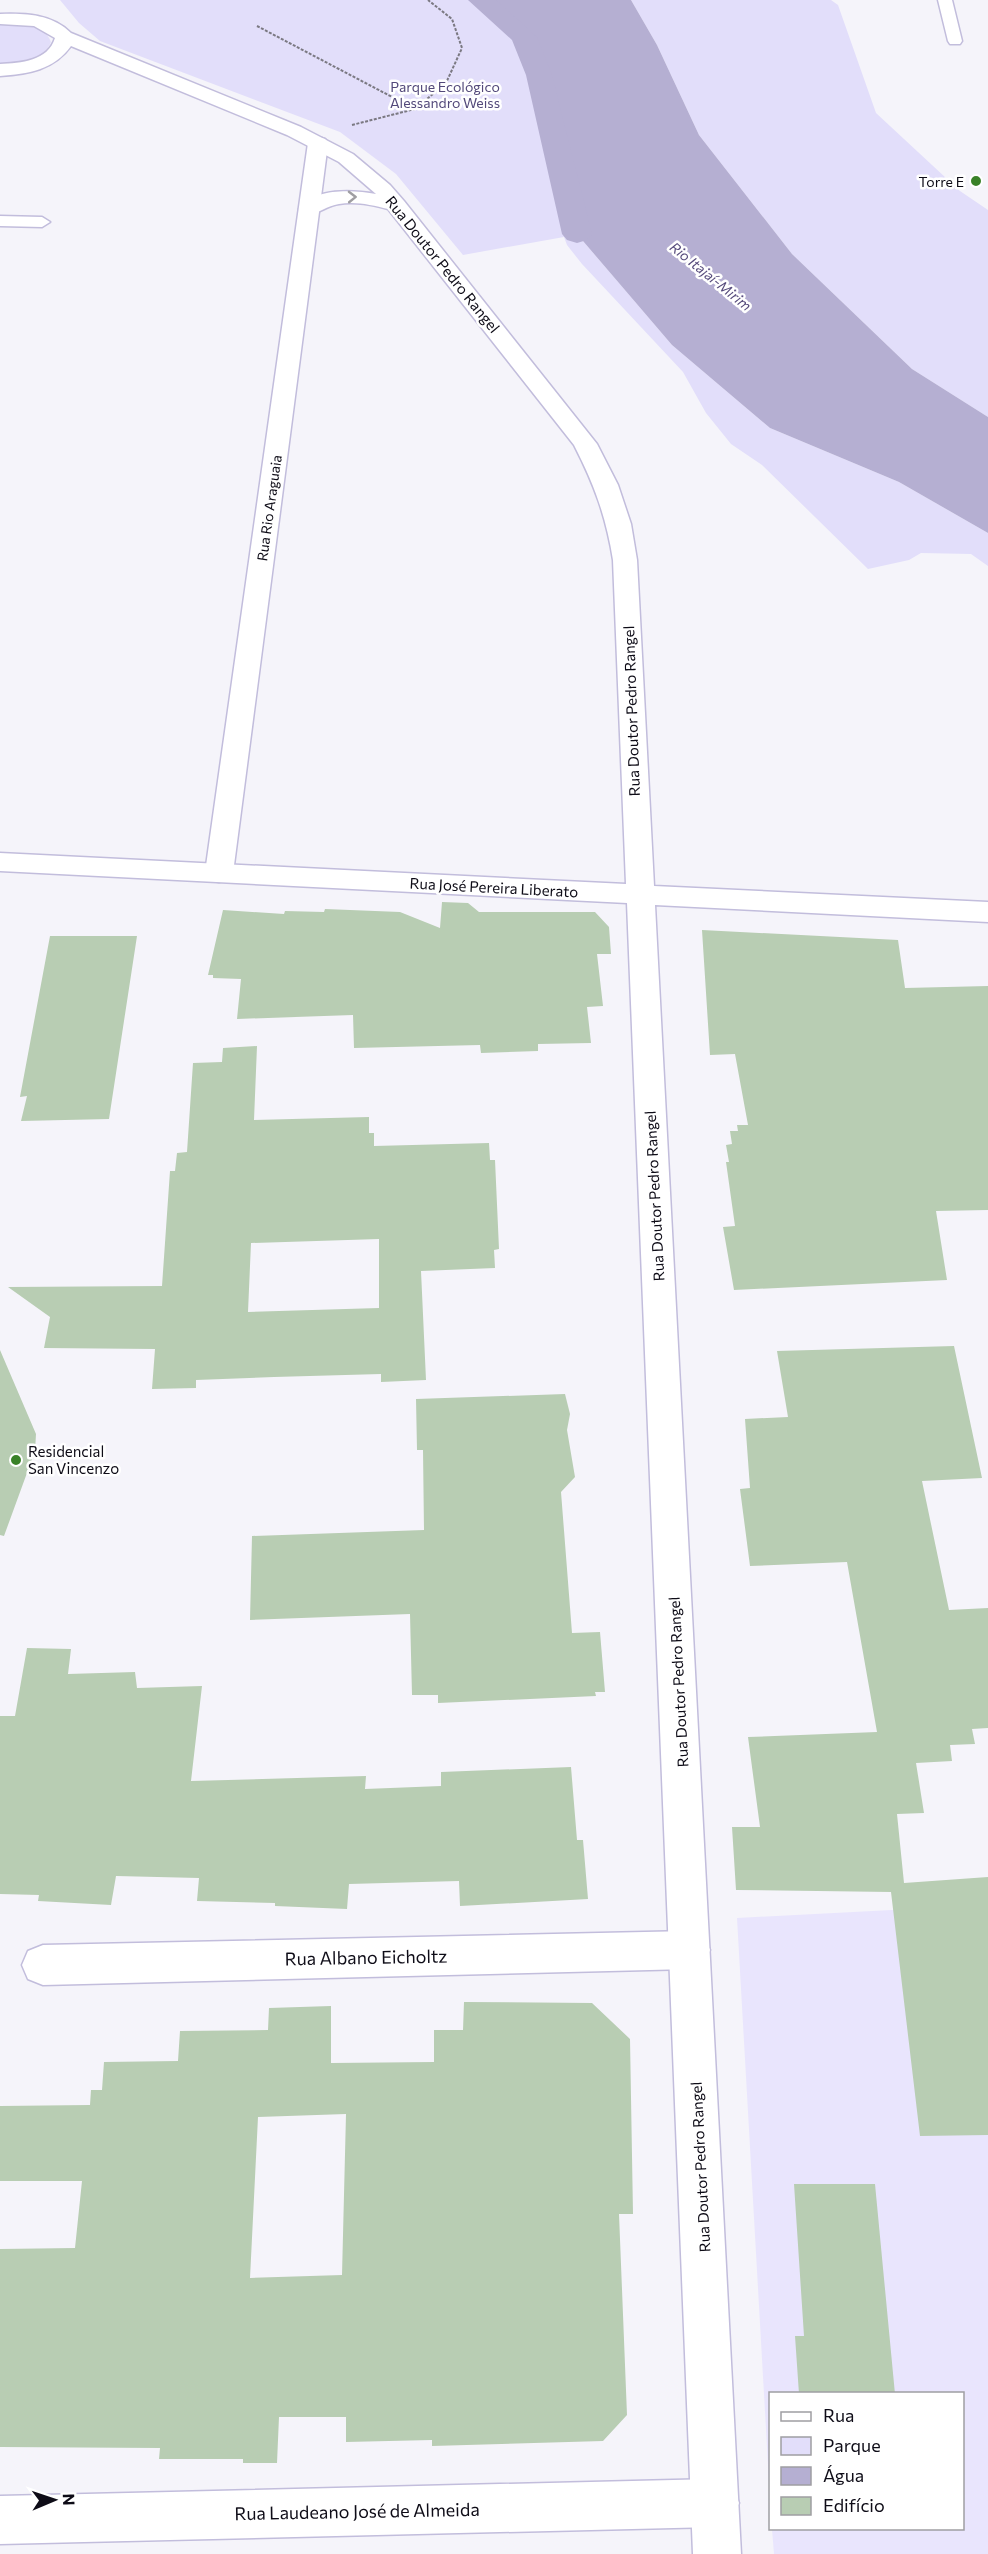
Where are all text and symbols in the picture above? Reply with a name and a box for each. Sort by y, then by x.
park label: Parque Ecológico Alessandro Weiss [390,78,500,111]
place label: Torre E [918,173,964,190]
marker: Torre E [969,174,983,188]
one-way arrow [347,191,356,203]
street label: Rua Doutor Pedro Rangel [382,192,504,336]
water label: Rio Itajaí-Mirim [667,238,755,314]
street label: Rua Rio Araguaia [253,454,285,562]
street label: Rua Doutor Pedro Rangel [619,625,643,797]
street label: Rua José Pereira Liberato [409,874,579,900]
street label: Rua Doutor Pedro Rangel [641,1110,667,1282]
place label: Residencial San Vincenzo [28,1442,119,1477]
marker: Residencial San Vincenzo [9,1453,23,1467]
street label: Rua Doutor Pedro Rangel [665,1596,691,1768]
street label: Rua Albano Eicholtz [285,1945,448,1969]
street label: Rua Doutor Pedro Rangel [687,2081,713,2253]
legend [769,2392,964,2530]
text: Rua [823,2404,854,2426]
text: Parque [823,2434,881,2456]
text: Água [823,2464,864,2486]
north arrow [24,2470,84,2530]
text: N [60,2493,79,2506]
text: Edifício [823,2494,885,2516]
street label: Rua Laudeano José de Almeida [234,2498,480,2524]

